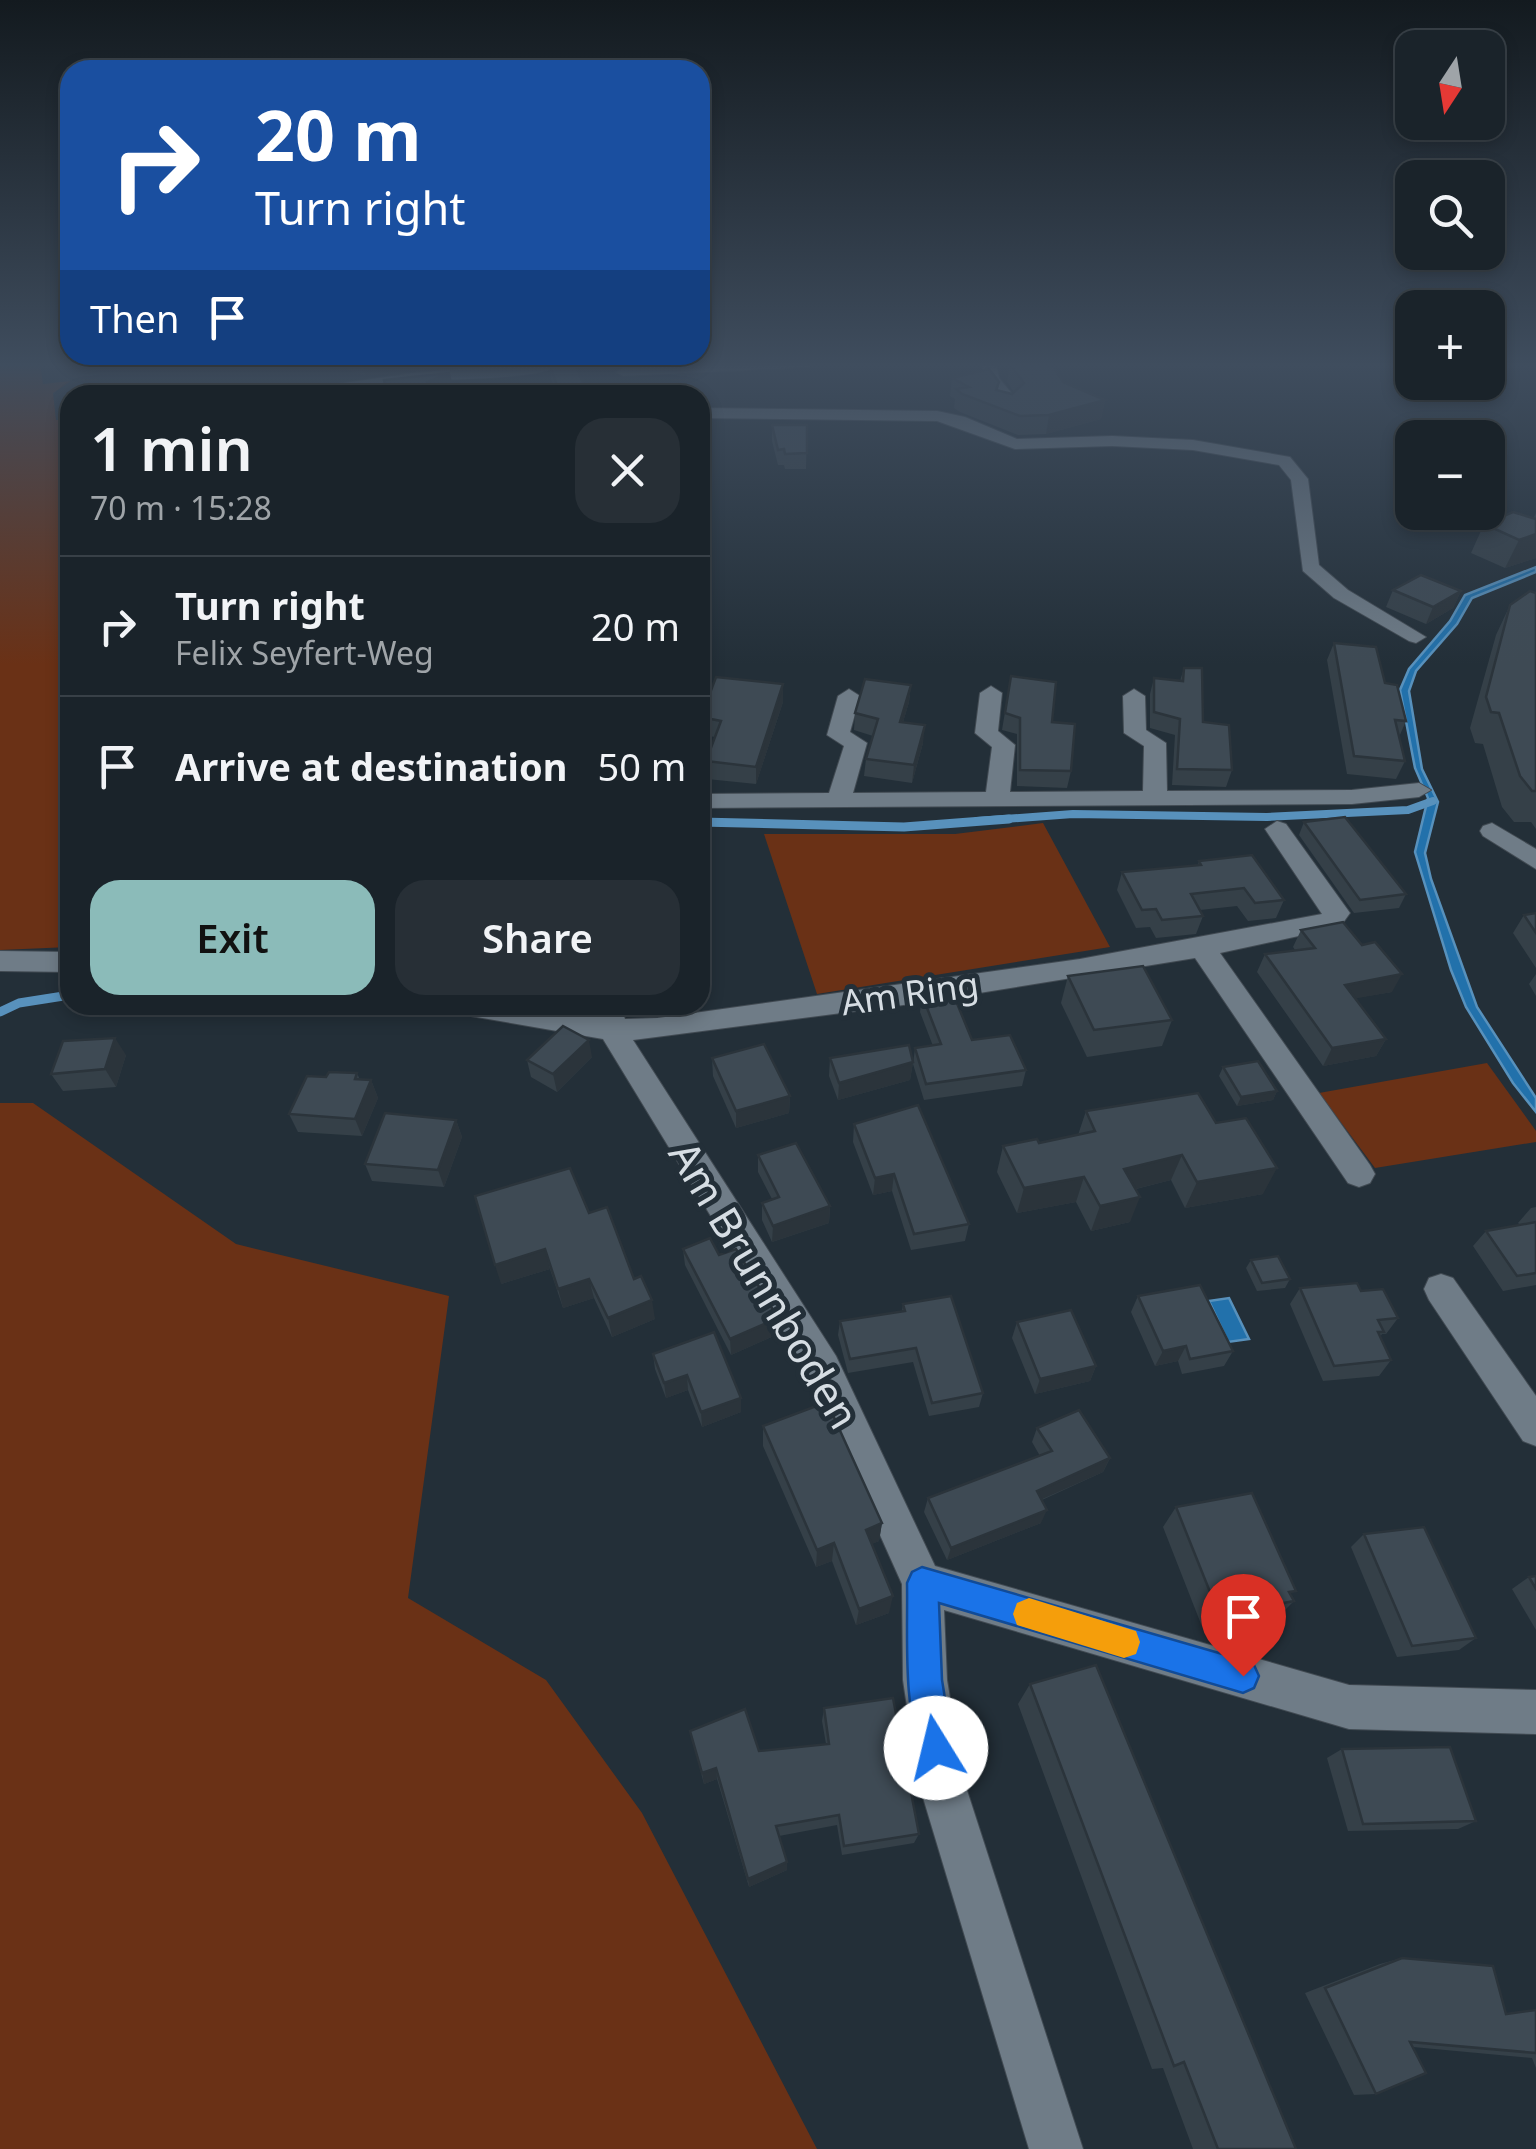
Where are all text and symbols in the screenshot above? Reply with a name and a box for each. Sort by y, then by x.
north arrow [1395,30,1505,140]
map controls [1395,30,1505,530]
text: 20 m [255,86,422,182]
icon: right [90,100,220,230]
button: search [1395,160,1505,270]
text: Turn right [255,177,466,238]
icon: arrive [200,290,255,345]
button: + [1395,290,1505,400]
text: Then [90,292,180,344]
text: 1 min [90,407,253,489]
button: close [575,418,680,523]
button: − [1395,420,1505,530]
text: 70 m · 15:28 [90,486,272,529]
text: Turn right [175,579,365,631]
icon: right [90,599,145,654]
text: 20 m [591,600,680,652]
text: Felix Seyfert-Weg [175,631,434,674]
icon: arrive [90,739,145,794]
text: Arrive at destination [175,740,567,792]
text: 50 m [597,740,686,792]
button: Exit [90,880,375,995]
button: Share [395,880,680,995]
street label: Am Ring [838,960,981,1025]
street label: Am Brunnboden [657,1130,874,1439]
pin [1201,1574,1286,1677]
icon: arrive [1216,1589,1271,1644]
position arrow [884,1696,988,1800]

